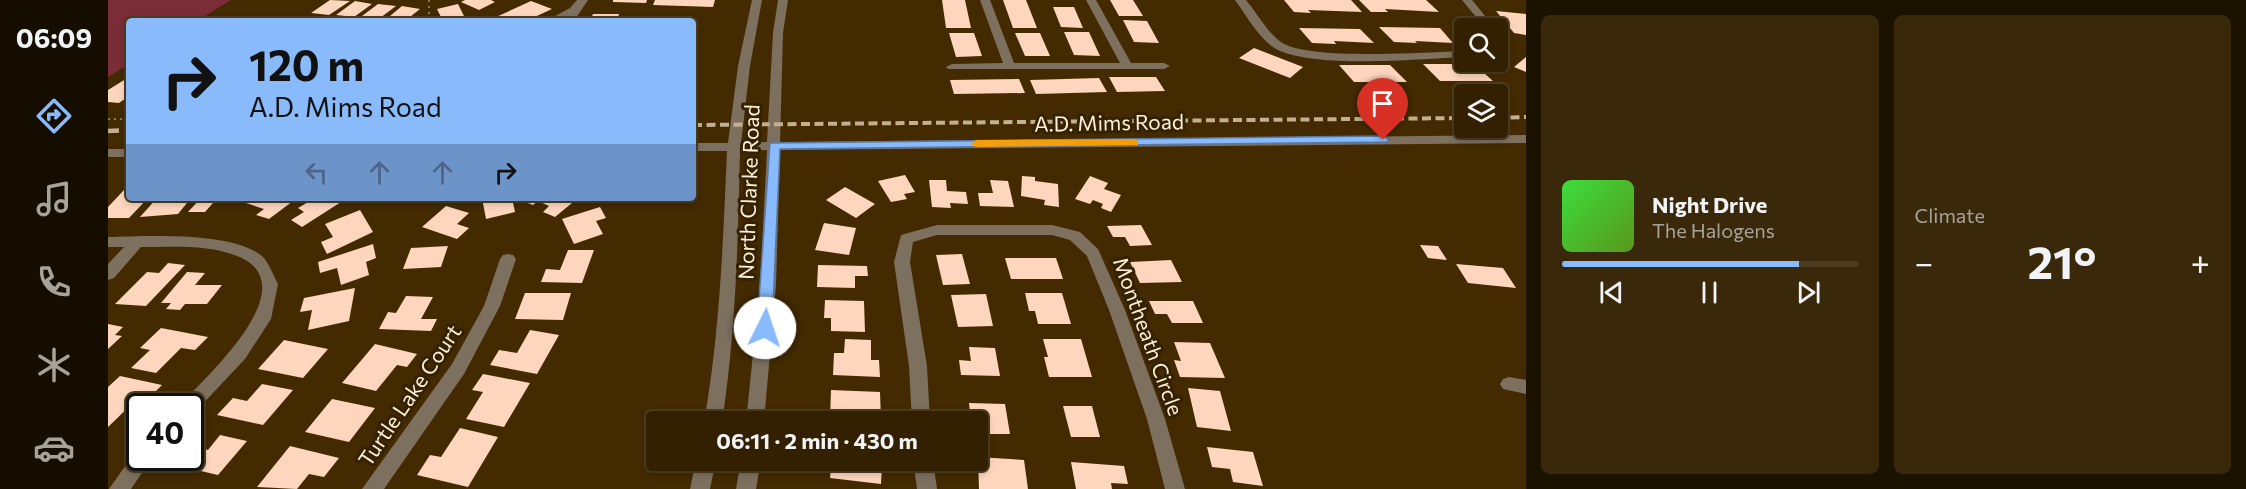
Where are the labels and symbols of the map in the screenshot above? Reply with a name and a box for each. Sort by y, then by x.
pin [1357,78,1408,140]
street label: North Clarke Road [732,104,764,280]
street label: A.D. Mims Road [1034,108,1184,136]
street label: Montheath Circle [1109,253,1189,419]
position arrow [733,296,797,360]
street label: Turtle Lake Court [352,319,466,471]
speed limit sign: 40 [126,393,204,471]

